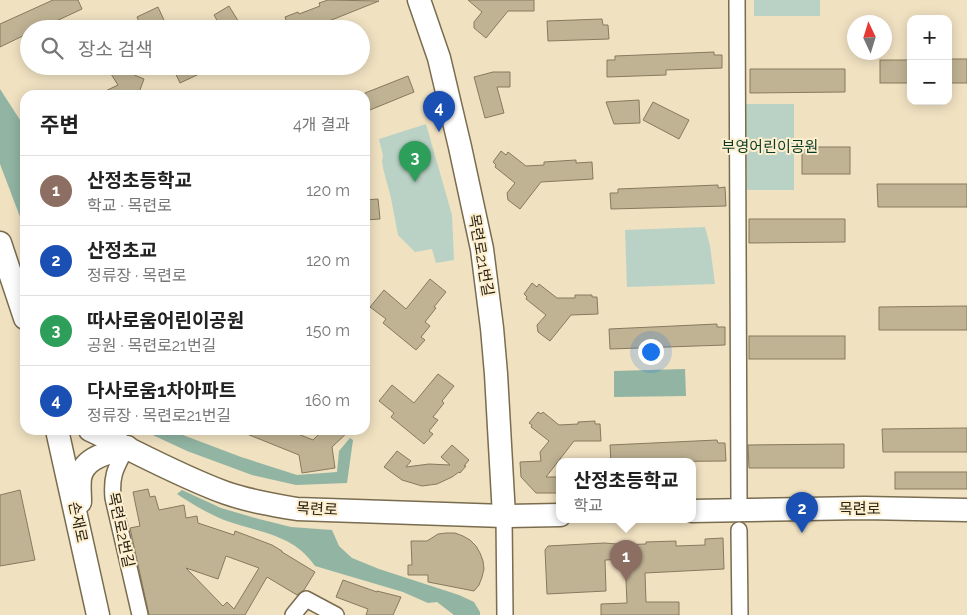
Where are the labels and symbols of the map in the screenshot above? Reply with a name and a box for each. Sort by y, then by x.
north arrow [847,15,892,60]
pin: 4 [423,91,455,132]
park label: 부영어린이공원 [722,138,818,156]
pin: 3 [399,141,431,182]
street label: 목련로21번길 [465,212,497,298]
your location [638,339,664,365]
street label: 목련로2번길 [104,491,138,569]
pin: 2 [786,492,818,533]
street label: 목련로 [296,499,338,519]
street label: 손재로 [65,500,91,544]
street label: 목련로 [839,500,881,518]
pin: 1 [610,540,642,581]

